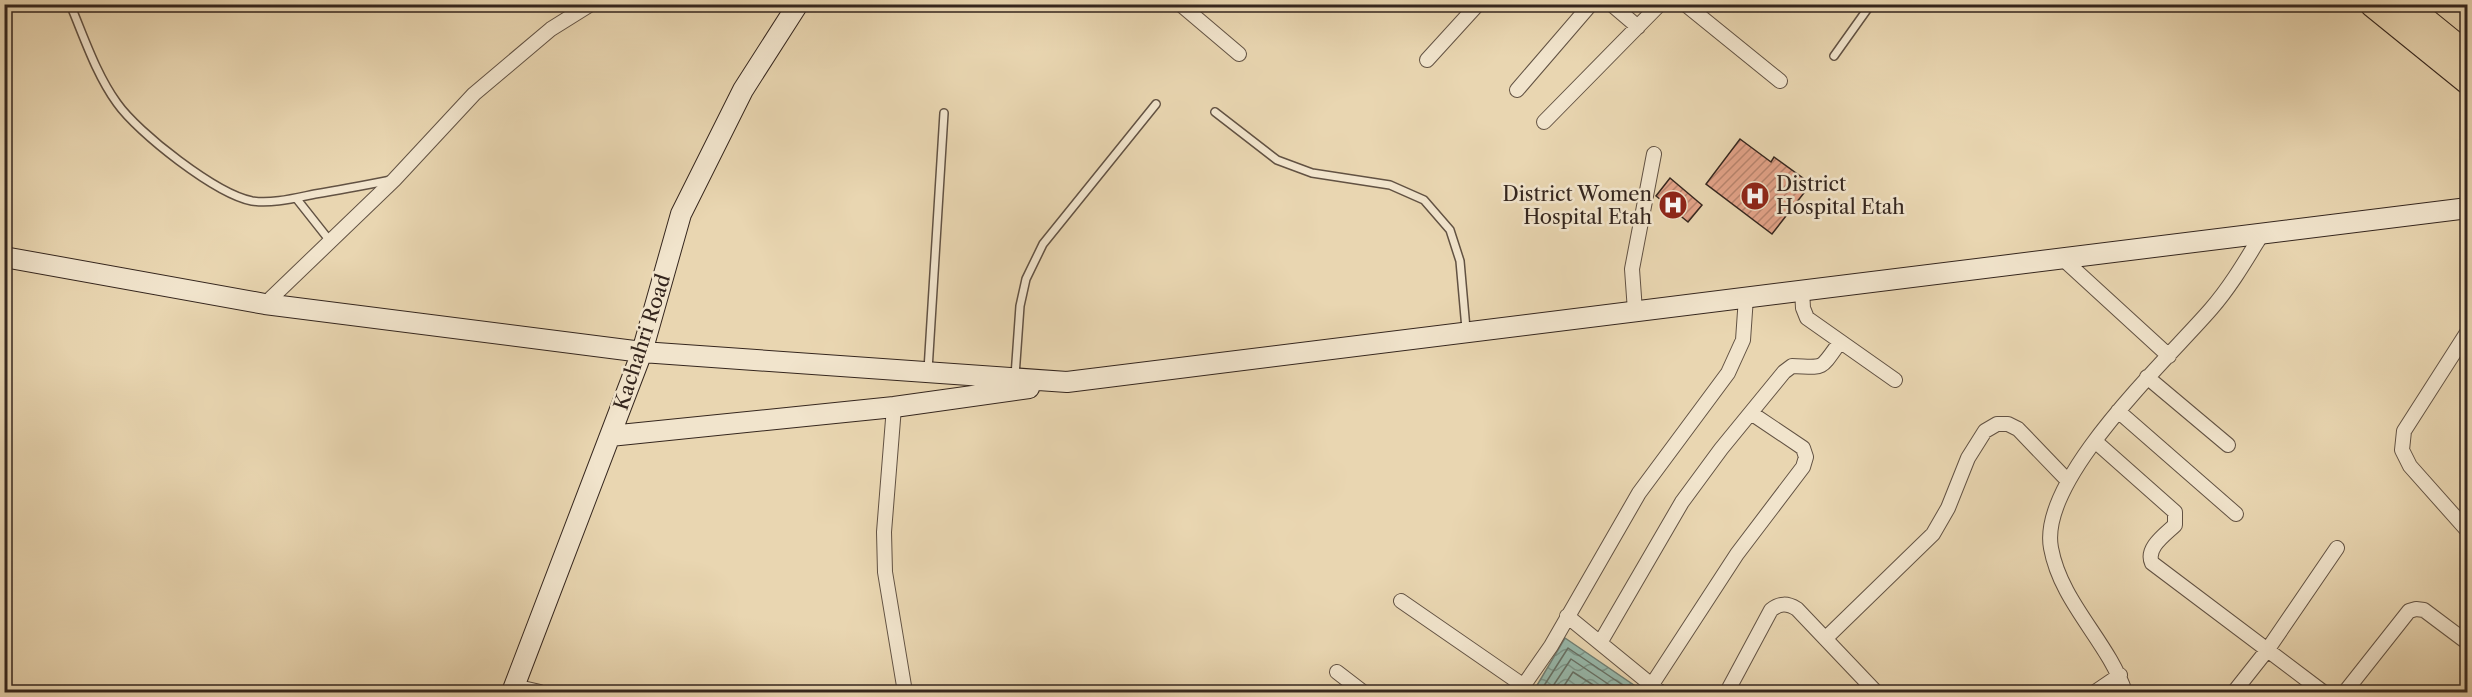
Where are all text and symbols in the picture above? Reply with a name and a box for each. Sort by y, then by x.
place label: District Hospital Etah [1776,172,1905,219]
hospital icon: District Hospital Etah [1739,180,1771,212]
place label: District Women Hospital Etah [1503,182,1652,229]
hospital icon: District Women Hospital Etah [1657,189,1689,221]
street label: Kachahri Road [609,271,675,413]

